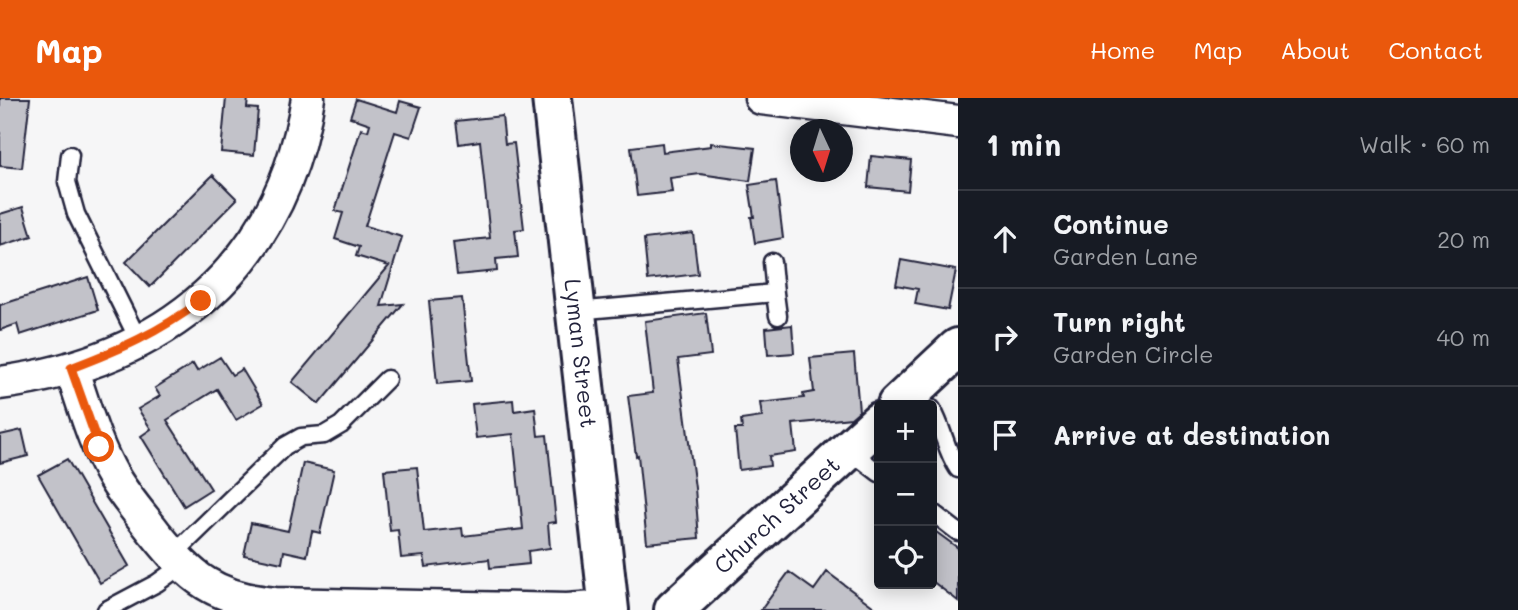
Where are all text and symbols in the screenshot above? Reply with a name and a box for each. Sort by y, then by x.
text: Map [35,28,103,71]
text: Home [1090,34,1155,65]
text: Map [1193,34,1242,65]
text: About [1280,34,1350,65]
text: Contact [1388,34,1483,65]
north arrow [790,119,853,182]
text: 1 min [986,124,1061,164]
text: Walk · 60 m [1359,129,1490,159]
text: Continue [1053,207,1169,241]
icon: ahead [986,220,1024,258]
text: 20 m [1437,224,1490,254]
text: Garden Lane [1053,241,1198,271]
street label: Lyman Street [558,277,605,430]
route end [185,285,216,316]
text: Turn right [1053,305,1186,339]
icon: right [986,318,1024,356]
text: 40 m [1437,322,1490,352]
text: Garden Circle [1053,339,1213,369]
map controls [874,400,937,589]
button: + [874,400,937,463]
icon: arrive [986,416,1024,454]
text: Arrive at destination [1053,418,1330,452]
route start [83,431,114,462]
street label: Church Street [707,449,846,580]
button: − [874,463,937,526]
button: locate [874,526,937,589]

